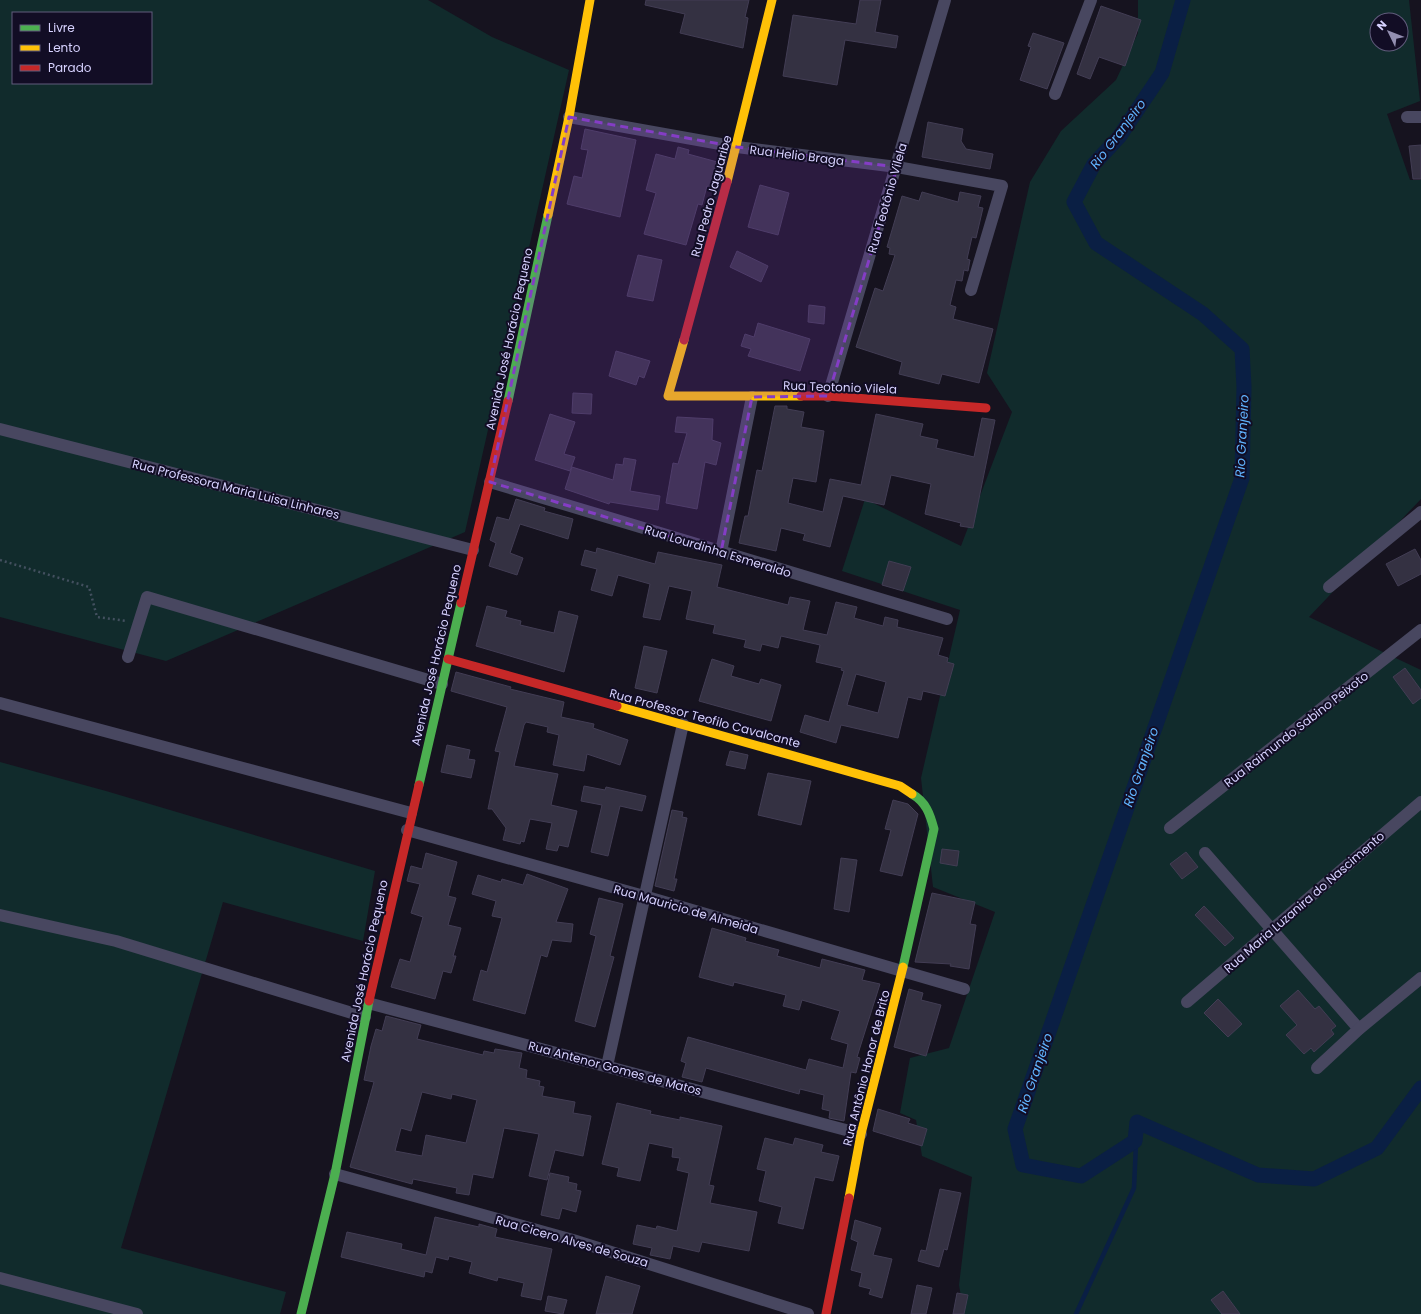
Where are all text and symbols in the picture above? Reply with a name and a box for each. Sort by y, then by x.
legend [12,12,152,84]
north arrow [1369,12,1409,52]
text: N [1373,17,1390,34]
text: Livre [48,19,75,36]
text: Lento [48,39,81,56]
text: Parado [48,59,92,76]
water label: Rio Granjeiro [1085,95,1151,173]
street label: Rua Pedro Jaguaribe [687,133,735,259]
street label: Rua Helio Braga [749,141,845,169]
street label: Rua Teotônio Vilela [863,141,911,255]
street label: Avenida José Horácio Pequeno [481,246,537,432]
street label: Rua Teotonio Vilela [783,377,897,397]
water label: Rio Granjeiro [1230,394,1254,478]
street label: Rua Professora Maria Luisa Linhares [131,455,341,523]
street label: Rua Lourdinha Esmeraldo [643,521,794,582]
street label: Avenida José Horácio Pequeno [407,562,465,748]
street label: Rua Raimundo Sabino Peixoto [1220,667,1372,791]
street label: Rua Professor Teofilo Cavalcante [608,684,802,752]
water label: Rio Granjeiro [1119,725,1163,809]
street label: Rua Maria Luzanira do Nascimento [1220,827,1388,977]
street label: Avenida José Horácio Pequeno [336,878,392,1064]
street label: Rua Mauricio de Almeida [612,880,760,938]
street label: Rua Antônio Honor de Brito [838,988,894,1148]
water label: Rio Granjeiro [1013,1031,1057,1115]
street label: Rua Antenor Gomes de Matos [526,1037,704,1099]
street label: Rua Cicero Alves de Souza [494,1211,650,1271]

